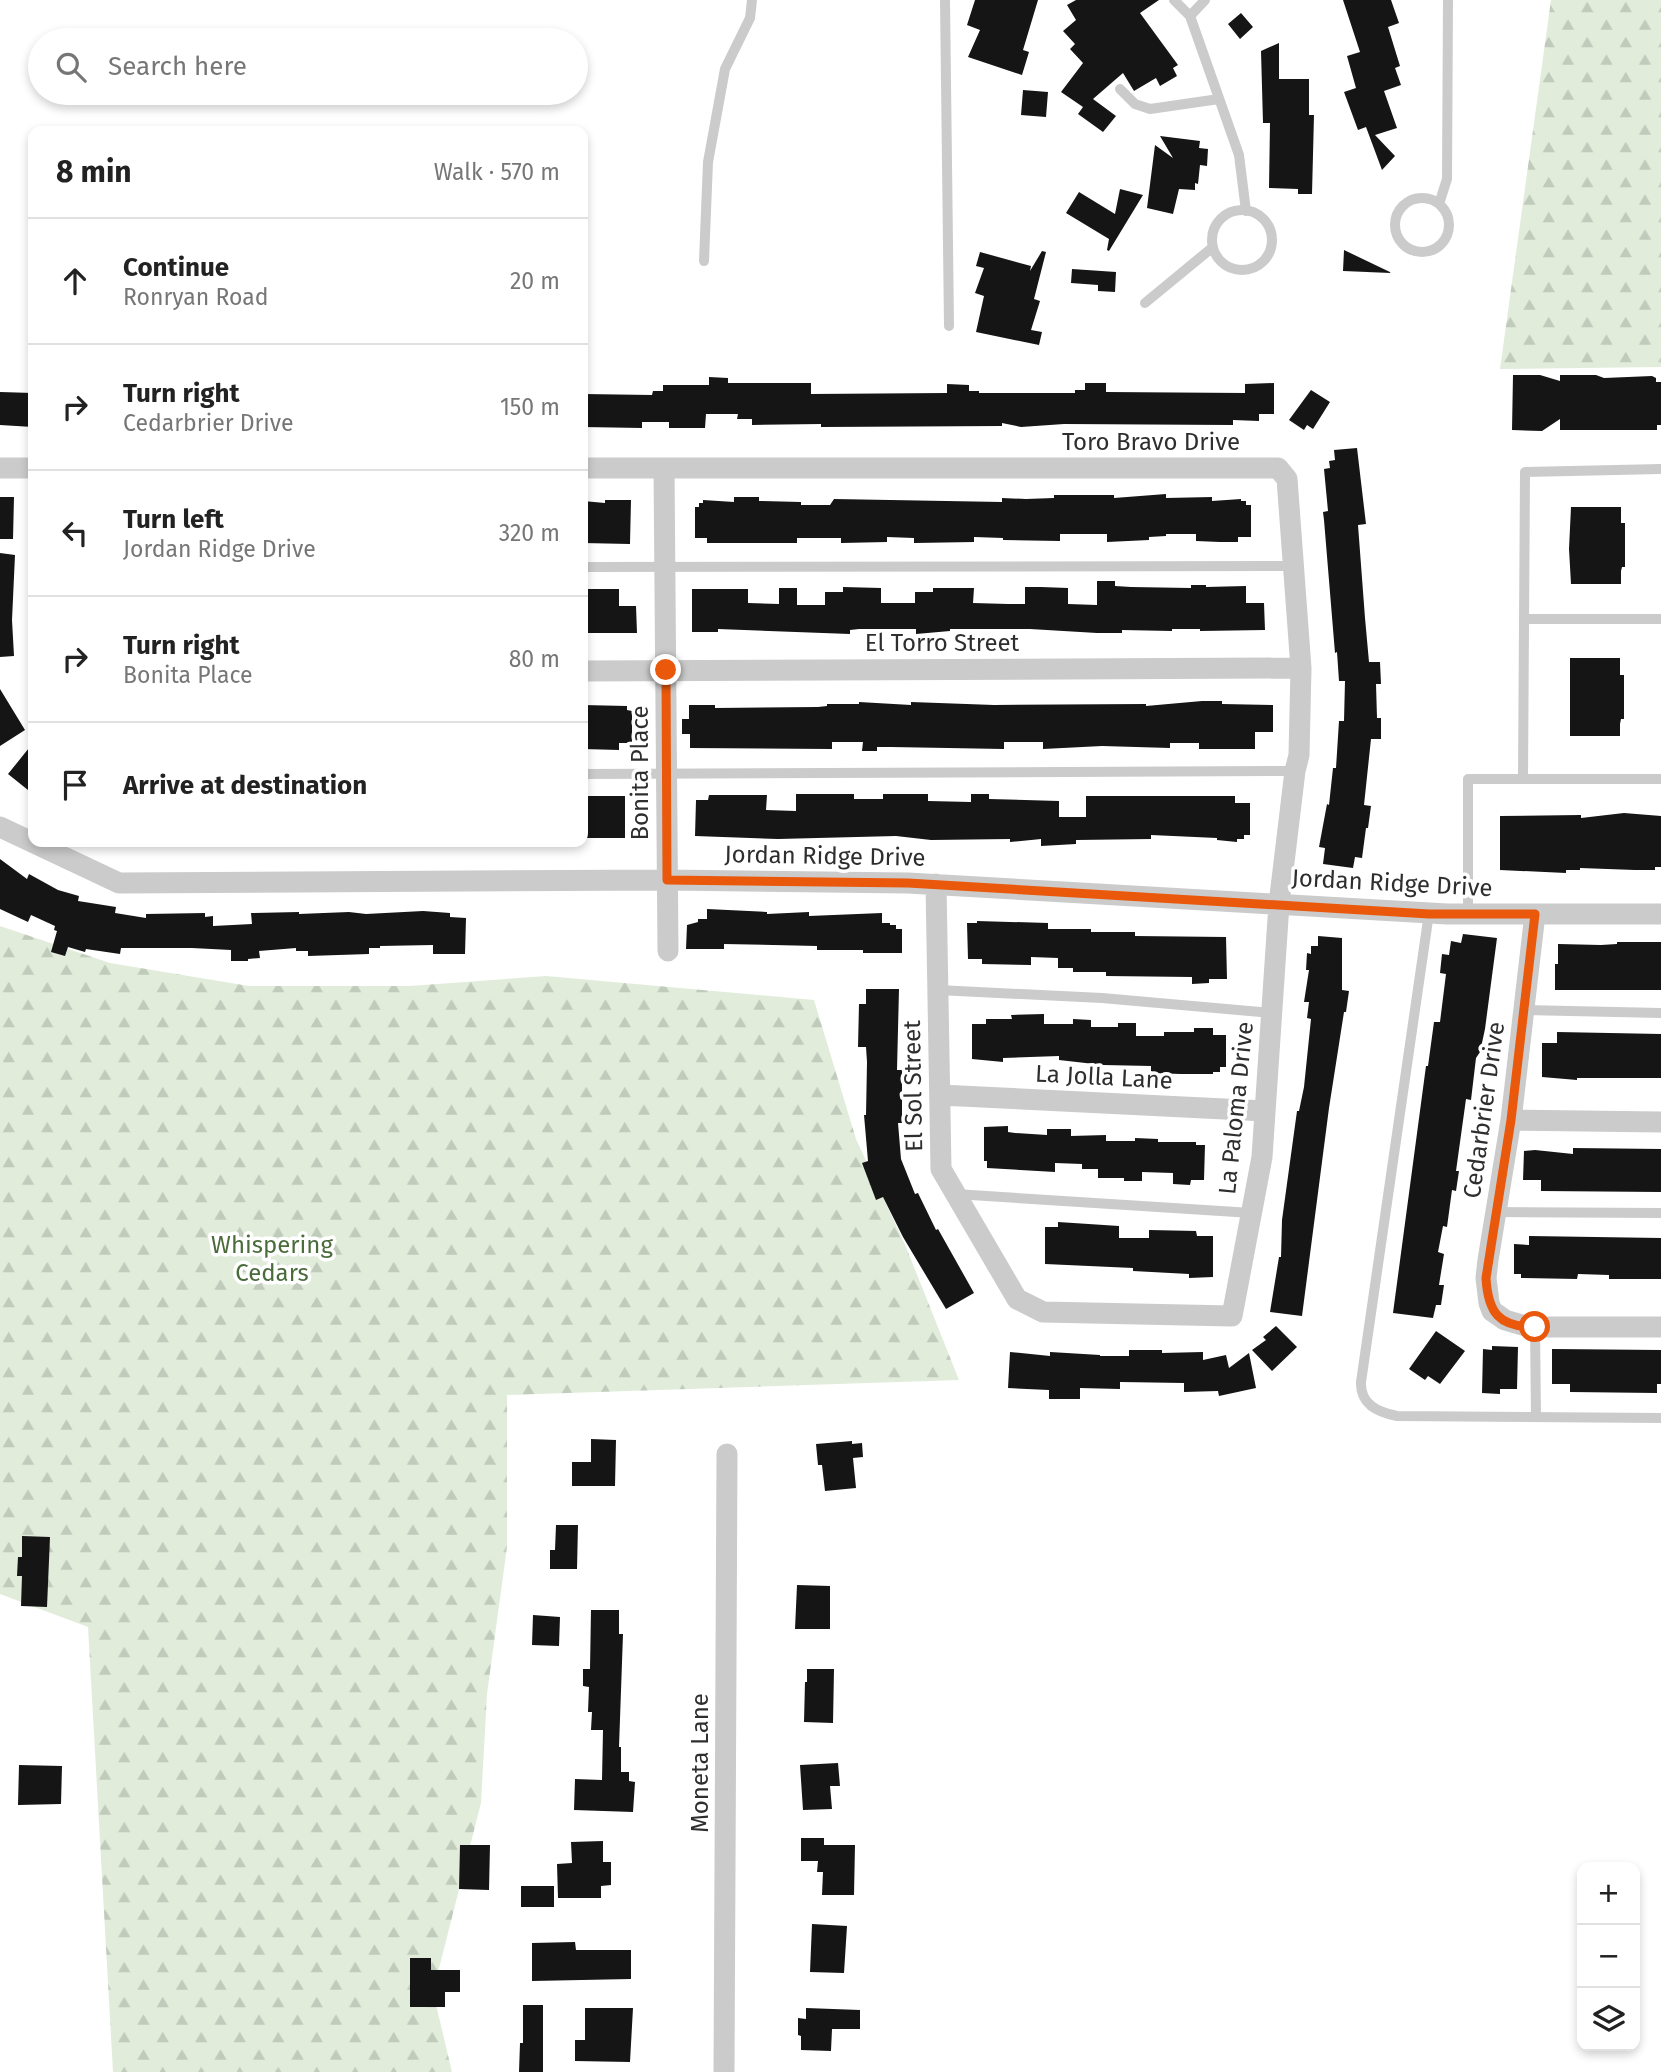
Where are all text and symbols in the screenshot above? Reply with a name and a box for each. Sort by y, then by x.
search box [28,28,588,105]
icon: search [52,48,90,86]
text: Search here [108,51,247,82]
text: 8 min [56,154,132,190]
text: Walk · 570 m [434,158,560,186]
text: Continue [123,252,229,283]
icon: ahead [56,262,94,300]
text: 20 m [510,267,560,295]
text: Ronryan Road [123,283,268,311]
text: Turn right [123,378,240,409]
icon: right [56,388,94,426]
text: 150 m [500,393,560,421]
text: Cedarbrier Drive [123,409,294,437]
street label: Toro Bravo Drive [1062,428,1240,456]
text: Turn left [123,504,224,535]
icon: left [56,514,94,552]
text: 320 m [499,519,560,547]
text: Jordan Ridge Drive [123,535,316,563]
street label: El Torro Street [865,629,1020,657]
text: Turn right [123,630,240,661]
icon: right [56,640,94,678]
text: 80 m [509,645,560,673]
route end [650,654,681,685]
text: Bonita Place [123,661,252,689]
street label: Bonita Place [626,705,654,841]
icon: arrive [56,766,94,804]
text: Arrive at destination [123,770,367,801]
street label: Jordan Ridge Drive [724,840,926,872]
street label: Jordan Ridge Drive [1291,864,1493,902]
street label: El Sol Street [898,1020,928,1152]
street label: La Paloma Drive [1213,1020,1259,1196]
street label: Cedarbrier Drive [1458,1020,1510,1200]
street label: La Jolla Lane [1034,1059,1174,1095]
park label: Whispering Cedars [211,1231,333,1287]
route start [1519,1311,1550,1342]
street label: Moneta Lane [686,1693,714,1833]
map controls [1577,1862,1640,2051]
button: + [1577,1862,1640,1925]
button: − [1577,1925,1640,1988]
button: layers [1577,1988,1640,2051]

